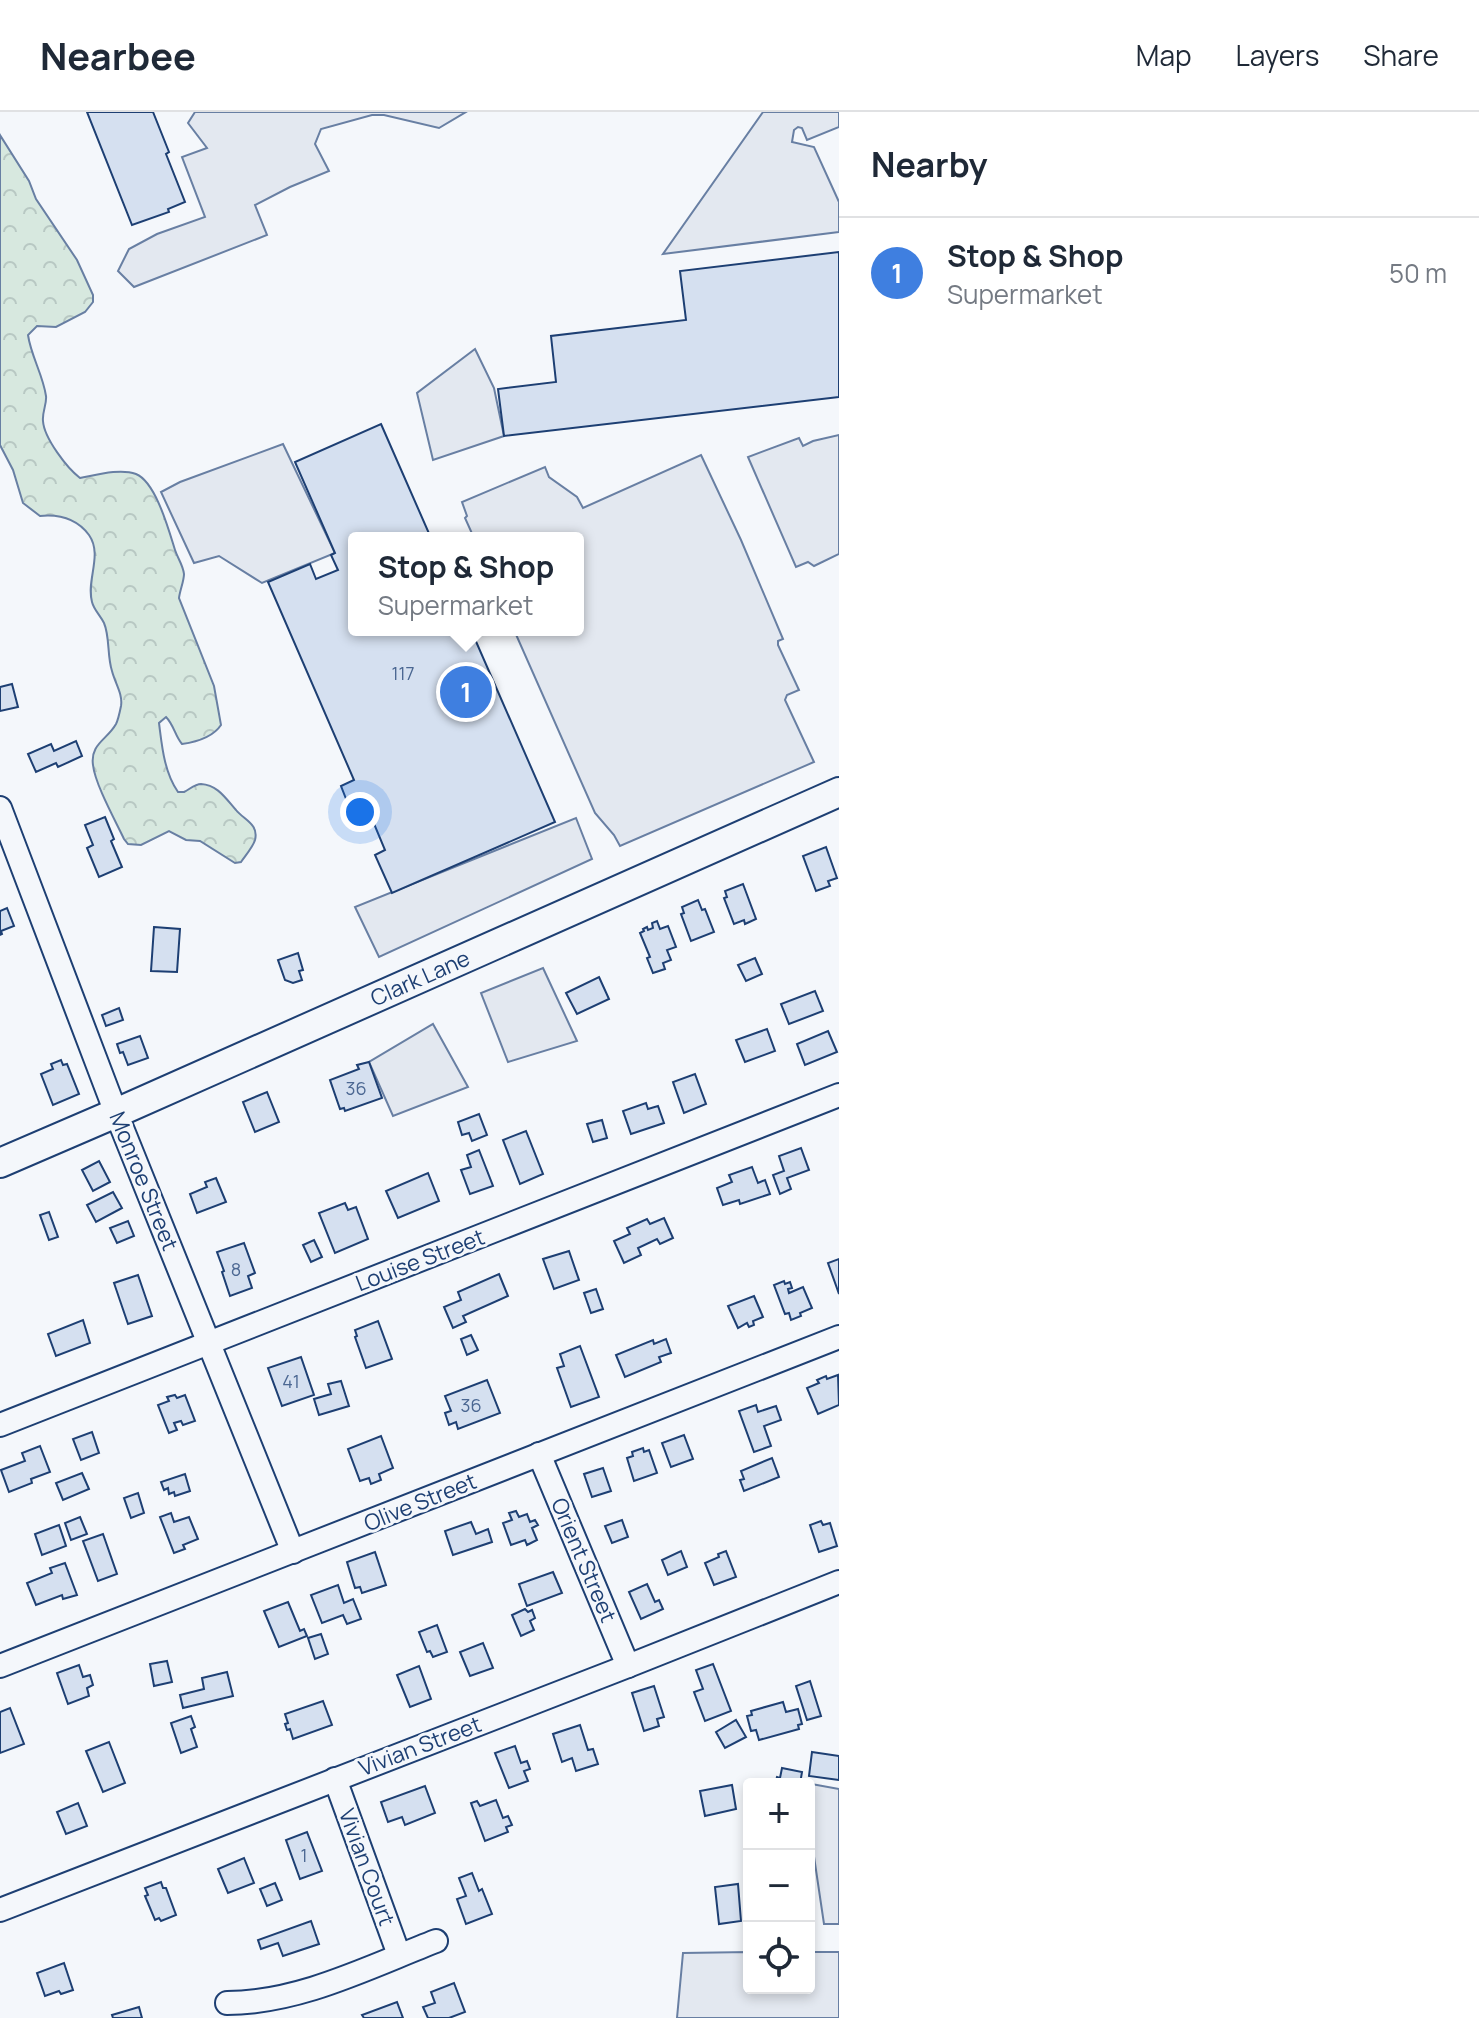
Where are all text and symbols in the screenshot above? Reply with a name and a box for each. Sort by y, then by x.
text: Nearbee [40,29,196,81]
text: Map [1136,36,1192,74]
text: Layers [1236,36,1319,74]
text: Share [1363,36,1439,74]
text: Nearby [871,141,987,187]
text: Stop & Shop [947,235,1123,276]
text: 1 [891,255,903,291]
text: 50 m [1389,255,1447,291]
text: Supermarket [947,276,1103,312]
popup [348,532,584,636]
text: Stop & Shop [378,546,554,587]
text: Supermarket [378,587,533,623]
house number: 117 [391,661,415,685]
pin: 1 [440,662,492,722]
your location [340,792,380,832]
street label: Clark Lane [366,943,474,1013]
house number: 36 [345,1076,367,1100]
street label: Monroe Street [103,1107,186,1255]
street label: Louise Street [351,1222,489,1298]
house number: 8 [231,1257,241,1281]
house number: 41 [282,1369,300,1393]
house number: 36 [460,1393,482,1417]
street label: Olive Street [359,1466,481,1538]
street label: Orient Street [544,1493,624,1627]
street label: Vivian Street [355,1709,486,1783]
map controls [743,1778,815,1994]
button: + [743,1778,815,1850]
street label: Vivian Court [332,1804,402,1930]
house number: 1 [300,1843,308,1867]
button: − [743,1850,815,1922]
button: locate [743,1922,815,1994]

